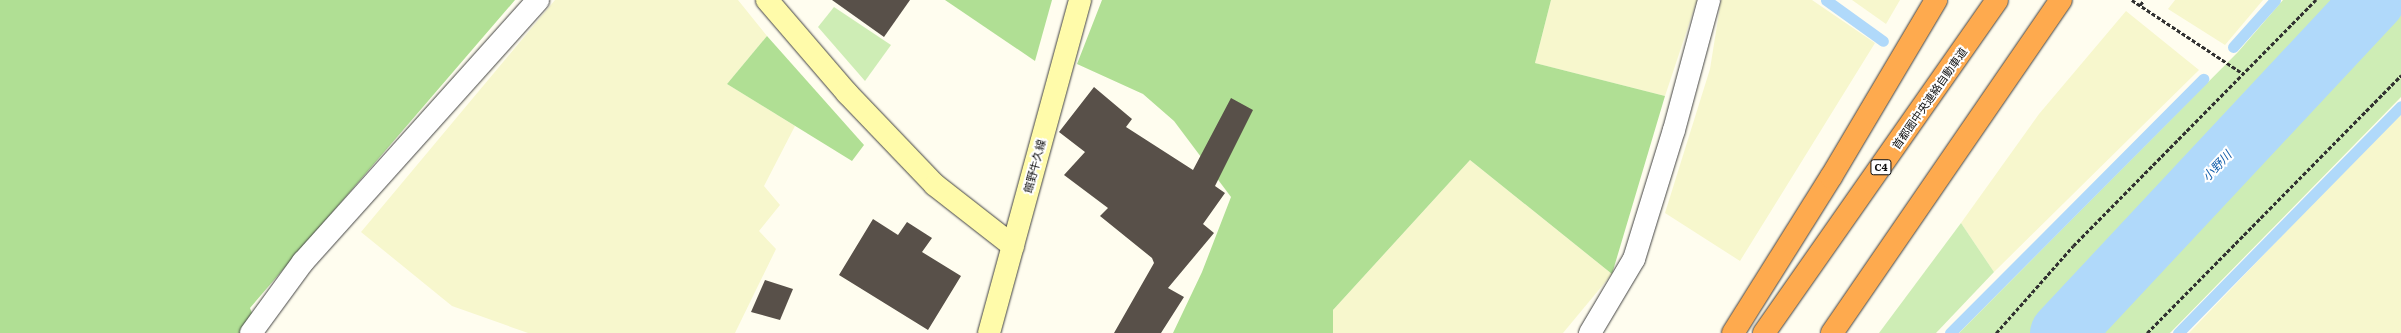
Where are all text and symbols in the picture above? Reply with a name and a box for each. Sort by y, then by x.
street label: 首都圏中央連絡自動車道 [1889,45,1969,151]
street label: 館野牛久線 [1021,138,1047,194]
water label: 小野川 [2199,148,2235,184]
road number: C4 [1870,159,1892,175]

